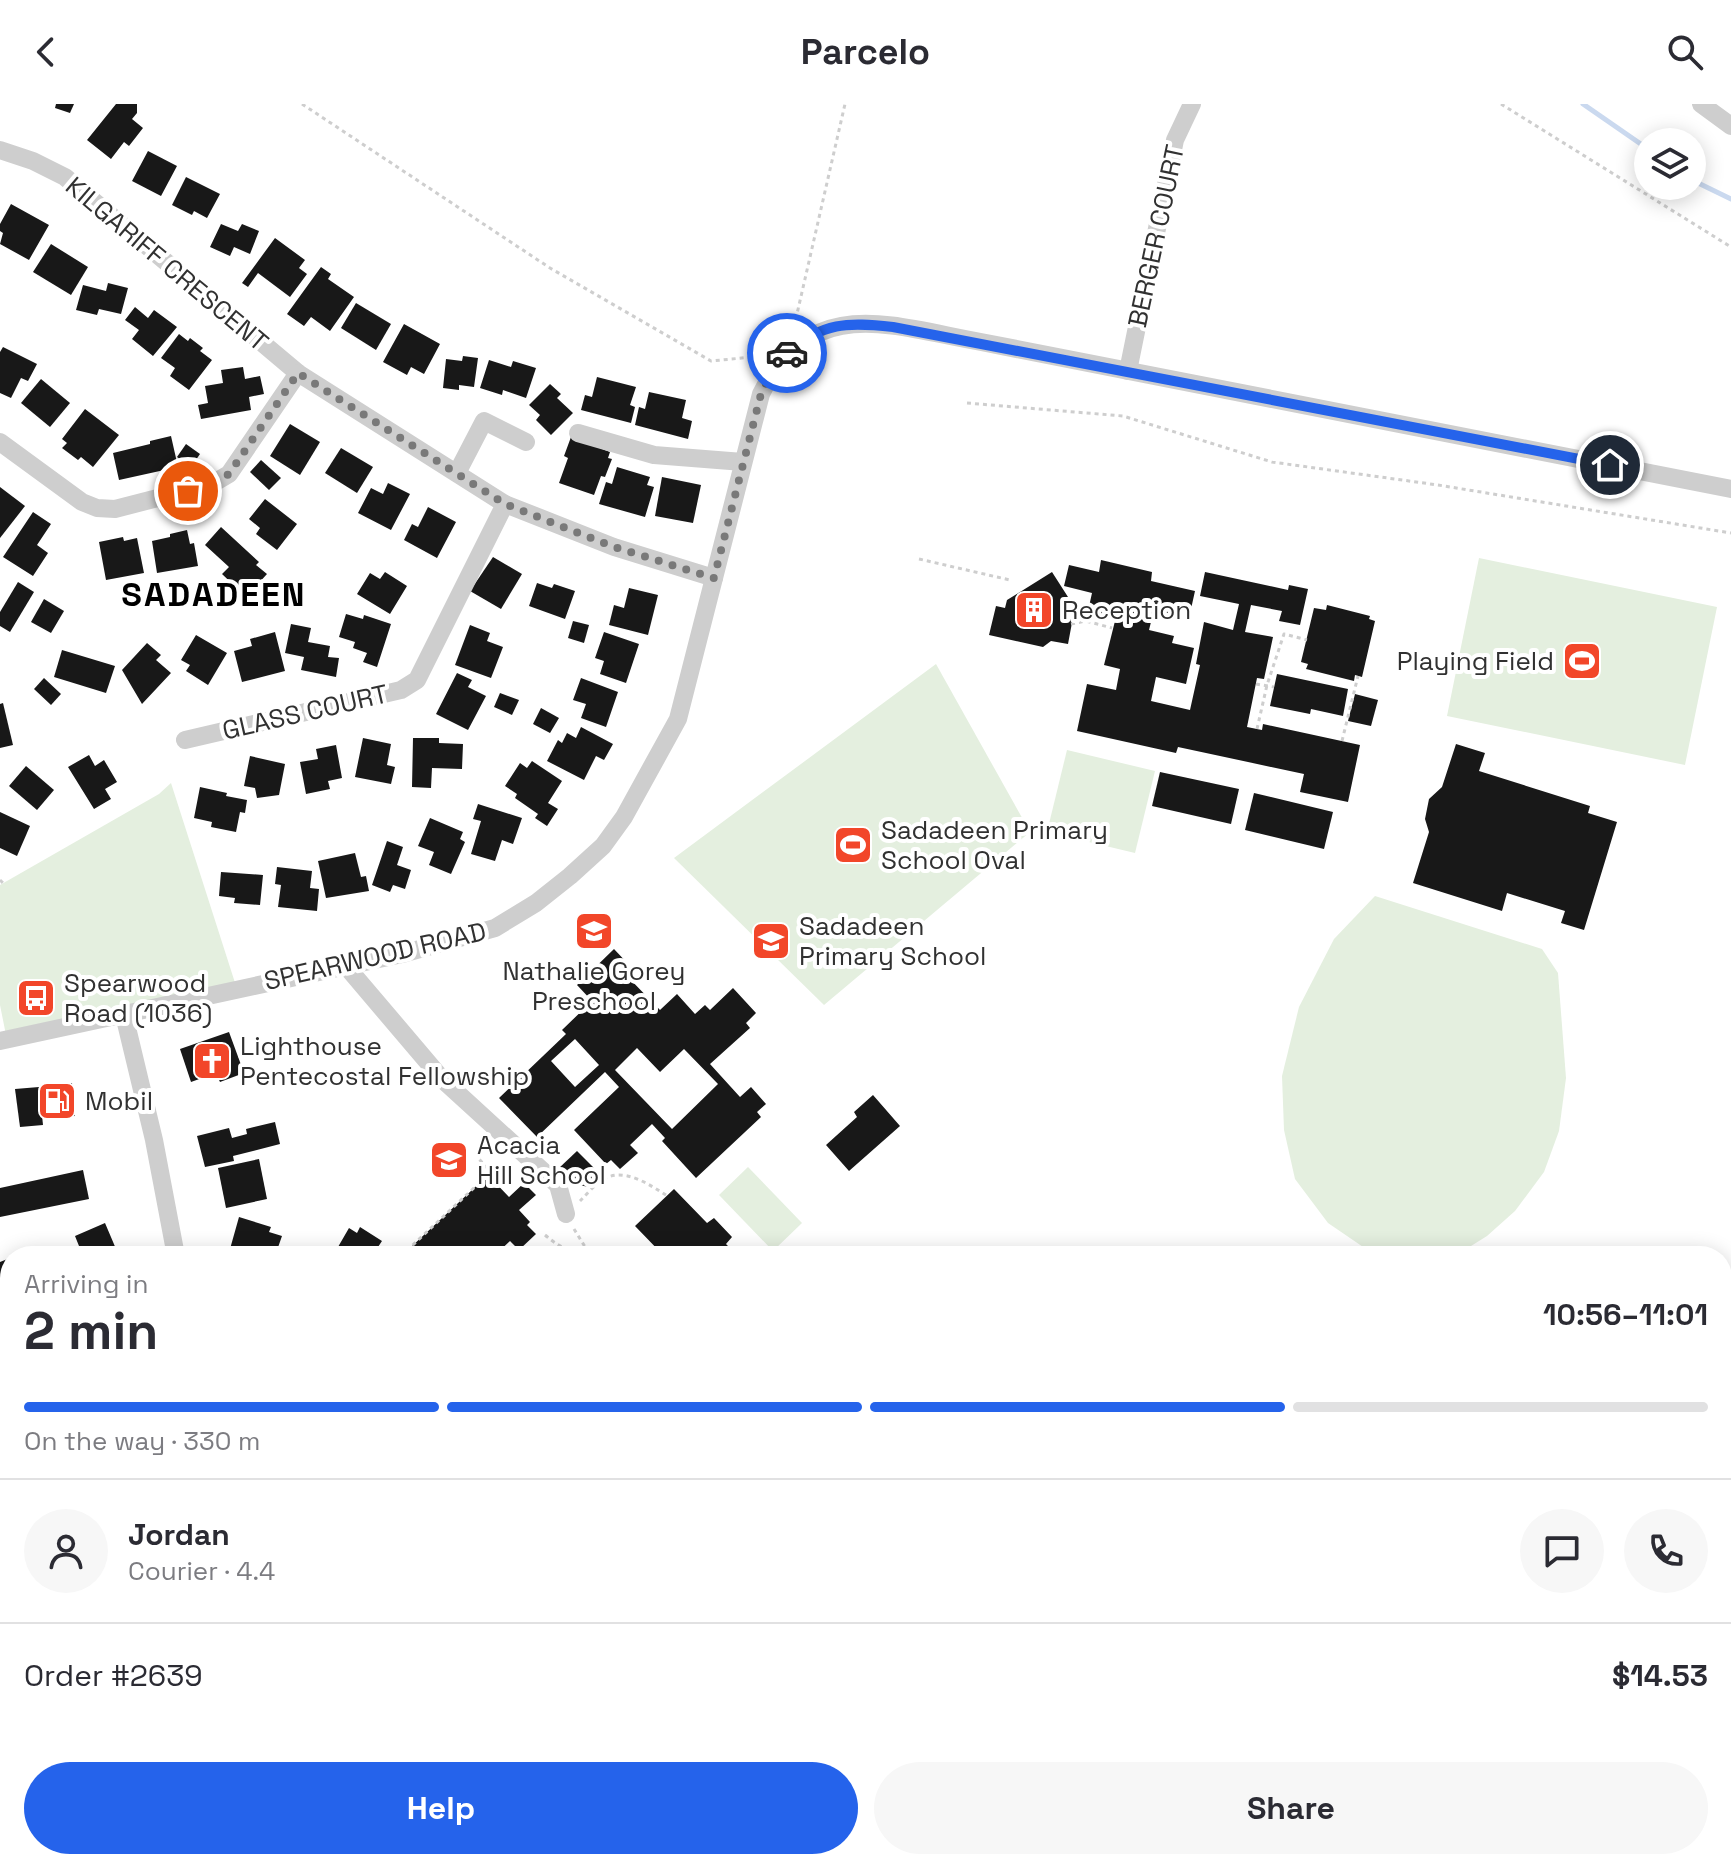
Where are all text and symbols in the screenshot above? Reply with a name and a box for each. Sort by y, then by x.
text: Parcelo [801,29,930,75]
icon: back [24,30,68,74]
icon: search [1663,30,1707,74]
map controls [1634,128,1706,200]
button: layers [1634,128,1706,200]
street label: BERGER COURT [1120,142,1192,330]
street label: KILGARIFF CRESCENT [59,169,275,359]
courier [747,313,827,393]
icon: car [765,331,809,375]
pin [1576,431,1644,499]
icon: home [1588,443,1632,487]
pin [154,457,222,525]
icon: bag [166,469,210,513]
district label: SADADEEN [121,573,307,616]
building icon: Reception [1013,589,1055,631]
place label: Reception [1062,593,1191,627]
sports icon: Playing Field [1561,640,1603,682]
place label: Playing Field [1397,644,1554,678]
street label: GLASS COURT [219,676,391,748]
place label: Sadadeen Primary School Oval [881,813,1108,877]
sports icon: Sadadeen Primary School Oval [832,824,874,866]
place label: Sadadeen Primary School [799,909,986,973]
school or university icon: Nathalie Gorey Preschool [573,910,615,952]
street label: SPEARWOOD ROAD [261,914,489,998]
school or university icon: Sadadeen Primary School [750,920,792,962]
place label: Nathalie Gorey Preschool [503,954,685,1018]
place label: Spearwood Road (1036) [64,966,212,1030]
bus stop icon: Spearwood Road (1036) [15,977,57,1019]
place label: Lighthouse Pentecostal Fellowship [240,1029,529,1093]
church icon: Lighthouse Pentecostal Fellowship [191,1040,233,1082]
fuel station icon: Mobil [36,1080,78,1122]
place label: Mobil [85,1084,153,1118]
place label: Acacia Hill School [477,1128,606,1192]
school or university icon: Acacia Hill School [428,1139,470,1181]
text: Arriving in [24,1267,148,1301]
text: 10:56–11:01 [1543,1295,1708,1334]
text: 2 min [24,1298,158,1364]
text: On the way · 330 m [24,1424,260,1458]
button: person [24,1509,108,1593]
button: chat [1520,1509,1604,1593]
button: phone [1624,1509,1708,1593]
text: Jordan [128,1515,230,1554]
text: Courier · 4.4 [128,1554,275,1588]
text: Order #2639 [24,1656,203,1695]
text: $14.53 [1612,1656,1708,1695]
button: Help [24,1762,858,1854]
button: Share [874,1762,1708,1854]

